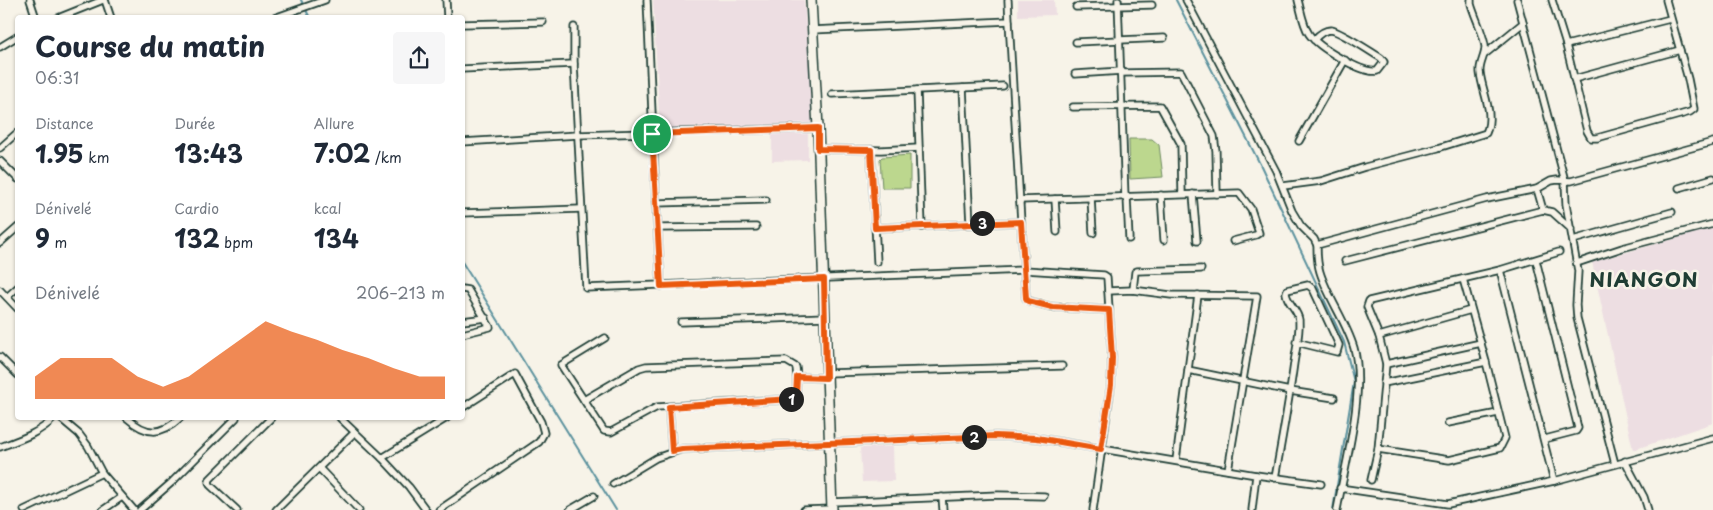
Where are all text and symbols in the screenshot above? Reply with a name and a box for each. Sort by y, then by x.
text: Course du matin [35,24,265,67]
button: share [393,32,445,84]
text: 06:31 [35,65,79,89]
text: Distance [35,113,94,134]
text: Durée [174,113,215,134]
text: Allure [314,113,354,134]
pin [631,113,673,155]
icon: arrive [638,120,666,148]
text: 1.95 [35,134,84,172]
text: 13:43 [174,134,243,172]
text: 7:02 [314,134,370,172]
text: km [84,147,109,168]
text: /km [370,147,402,168]
text: Dénivelé [35,198,92,219]
text: Cardio [174,198,219,219]
text: kcal [314,198,342,219]
pin: 3 [970,210,994,236]
text: 3 [978,213,987,234]
text: 9 [35,219,50,257]
text: 132 [174,219,220,257]
text: 134 [314,219,359,257]
text: m [50,232,67,253]
text: bpm [220,232,253,253]
district label: NIANGON [1589,264,1699,294]
text: Dénivelé [35,280,100,304]
text: 206–213 m [356,280,445,304]
pin: 1 [778,386,804,412]
text: 1 [788,389,795,410]
pin: 2 [962,424,986,450]
text: 2 [970,427,979,448]

